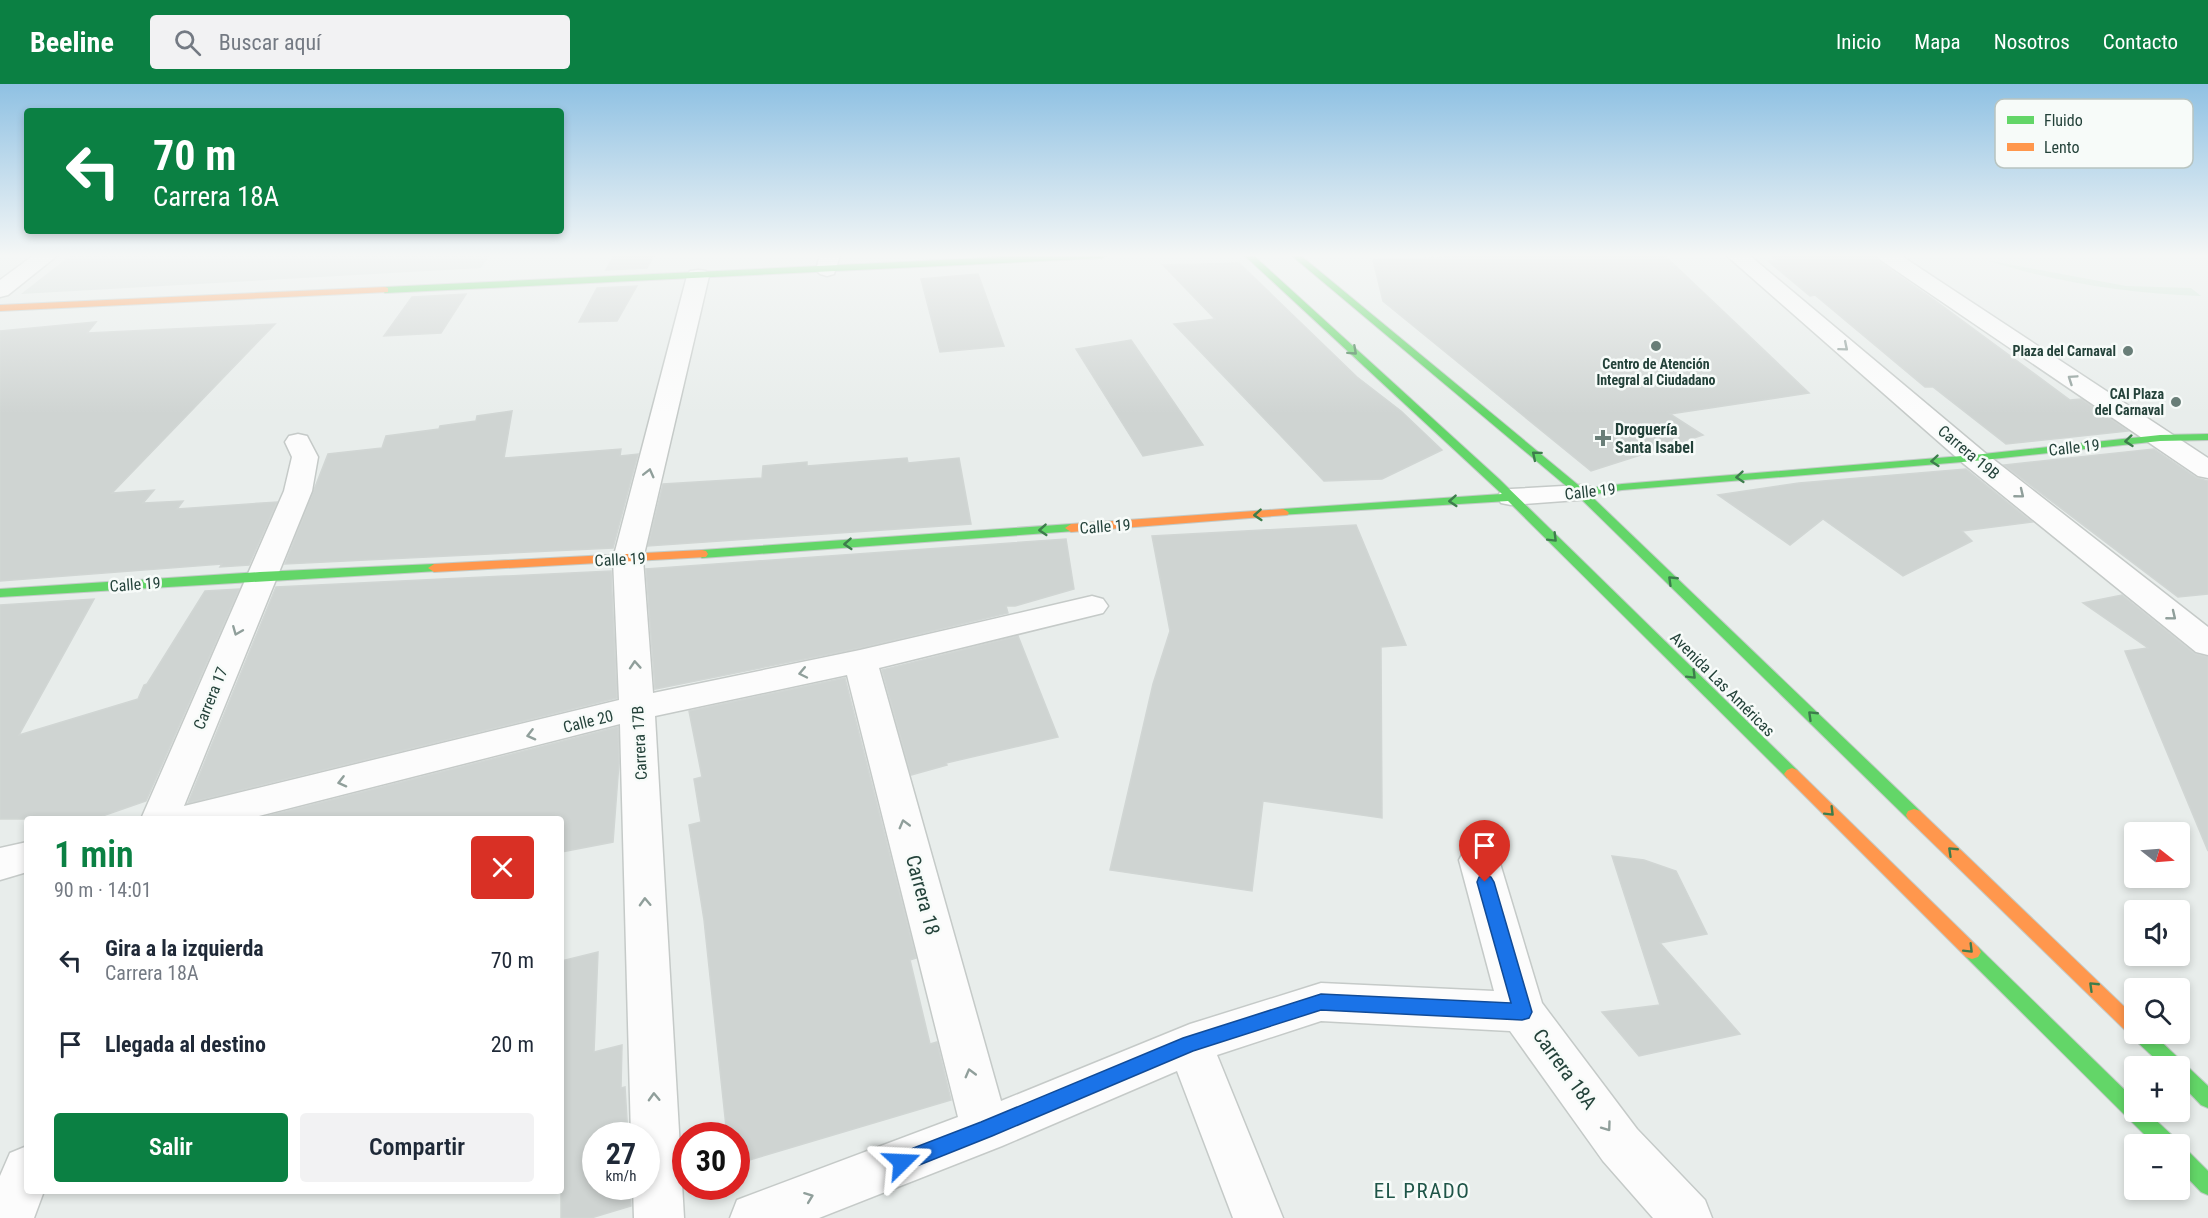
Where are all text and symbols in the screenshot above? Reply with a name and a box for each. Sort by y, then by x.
search box [150,15,570,69]
text: Beeline [30,26,114,59]
icon: search [171,26,204,59]
text: Buscar aquí [219,30,321,55]
text: Inicio [1836,30,1881,54]
text: Mapa [1914,30,1961,54]
text: Nosotros [1994,30,2070,54]
text: Contacto [2103,30,2178,54]
legend [1995,99,2193,168]
text: Fluido [2044,111,2083,130]
text: 70 m [153,131,236,180]
icon: left [54,132,132,210]
text: Lento [2044,138,2079,157]
text: Carrera 18A [153,181,279,213]
marker: Centro de Atención Integral al Ciudadano [1649,339,1663,353]
one-way arrow [1837,340,1848,351]
place label: Plaza del Carnaval [2012,343,2116,359]
one-way arrow [1346,344,1357,355]
marker: Plaza del Carnaval [2121,344,2135,358]
place label: Centro de Atención Integral al Ciudadano [1596,356,1716,388]
one-way arrow [2068,375,2079,386]
place label: CAI Plaza del Carnaval [2095,386,2164,418]
marker: CAI Plaza del Carnaval [2169,395,2183,409]
place label: Droguería Santa Isabel [1615,420,1694,457]
street label: Carrera 19B [1934,421,2003,484]
marker: Droguería Santa Isabel [1596,431,1610,445]
one-way arrow [2124,434,2133,447]
street label: Calle 19 [2048,435,2100,460]
one-way arrow [1532,452,1543,463]
one-way arrow [1930,454,1939,467]
one-way arrow [642,468,655,478]
one-way arrow [1736,470,1745,483]
street label: Calle 19 [1564,479,1616,504]
one-way arrow [2013,487,2024,498]
one-way arrow [1448,495,1457,508]
one-way arrow [1254,508,1263,521]
street label: Calle 19 [1079,515,1131,538]
one-way arrow [1038,523,1047,536]
one-way arrow [1545,531,1556,542]
one-way arrow [844,537,853,550]
street label: Calle 19 [594,549,646,570]
street label: Calle 19 [109,573,161,596]
one-way arrow [1668,576,1678,587]
one-way arrow [2165,608,2176,619]
one-way arrow [232,624,244,635]
street label: Avenida Las Américas [1667,628,1779,740]
one-way arrow [628,661,641,670]
street label: Carrera 17 [189,664,232,732]
one-way arrow [798,666,808,679]
one-way arrow [1684,668,1695,679]
street label: Carrera 17B [628,705,651,781]
street label: Calle 20 [561,706,615,737]
one-way arrow [1809,712,1820,723]
one-way arrow [526,727,536,740]
one-way arrow [337,774,347,787]
one-way arrow [1823,805,1834,816]
one-way arrow [898,819,911,829]
pin [1459,820,1510,882]
north arrow [2124,822,2190,888]
map controls [2124,822,2190,1200]
icon: arrive [1468,829,1501,862]
text: 1 min [54,834,134,876]
button: close [471,836,534,899]
one-way arrow [1949,847,1959,858]
street label: Carrera 18 [901,852,945,938]
text: 90 m · 14:01 [54,878,152,902]
one-way arrow [639,897,652,906]
button: sound [2124,900,2190,966]
text: Gira a la izquierda [105,936,264,961]
one-way arrow [1962,942,1973,953]
icon: left [54,944,87,977]
text: 70 m [491,948,534,973]
text: Carrera 18A [105,961,198,985]
button: search [2124,978,2190,1044]
one-way arrow [2089,983,2100,994]
street label: Carrera 18A [1528,1024,1602,1114]
icon: arrive [54,1028,87,1061]
text: Llegada al destino [105,1032,266,1057]
text: 20 m [491,1032,534,1057]
button: + [2124,1056,2190,1122]
one-way arrow [965,1068,978,1078]
one-way arrow [647,1092,660,1101]
button: Salir [54,1113,288,1182]
button: Compartir [300,1113,534,1182]
one-way arrow [1600,1120,1611,1131]
speed limit sign: 30 [672,1122,750,1200]
position arrow [870,1130,934,1194]
button: − [2124,1134,2190,1200]
text: 27 [606,1136,636,1171]
text: km/h [606,1167,636,1185]
district label: EL PRADO [1374,1179,1470,1203]
one-way arrow [803,1192,814,1204]

